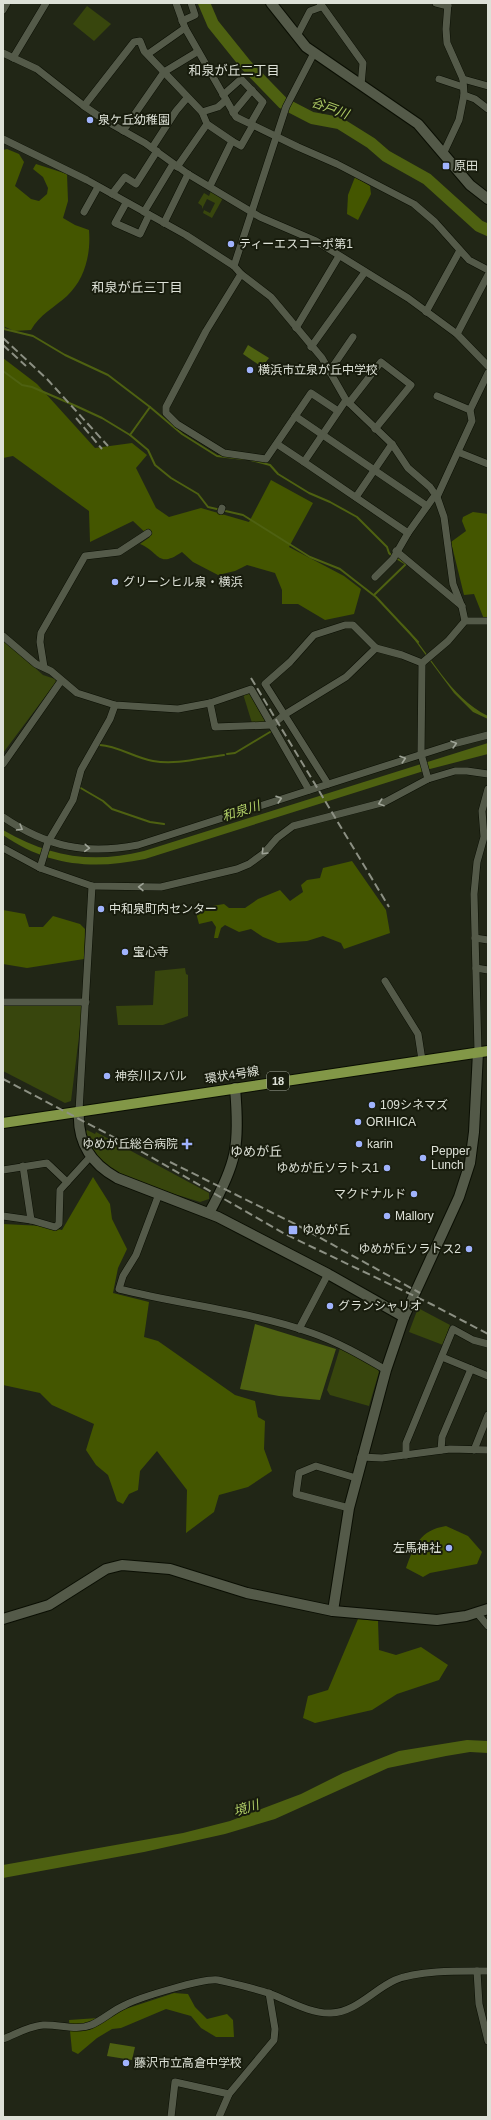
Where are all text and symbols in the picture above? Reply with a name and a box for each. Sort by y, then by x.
district label: 和泉が丘二丁目 [188,63,280,78]
water label: 谷戸川 [309,94,353,122]
place label: 泉ケ丘幼稚園 [98,113,170,127]
marker: 泉ケ丘幼稚園 [85,115,95,125]
place label: 原田 [454,159,478,173]
marker: 原田 [441,161,451,171]
place label: ティーエスコーポ第1 [239,237,353,251]
marker: ティーエスコーポ第1 [226,239,236,249]
district label: 和泉が丘三丁目 [91,280,183,295]
place label: 横浜市立泉が丘中学校 [258,363,378,377]
marker: 横浜市立泉が丘中学校 [245,365,255,375]
place label: グリーンヒル泉・横浜 [123,575,242,589]
marker: グリーンヒル泉・横浜 [110,577,120,587]
one-way arrow [451,740,457,748]
one-way arrow [399,756,406,764]
one-way arrow [275,795,282,804]
water label: 和泉川 [220,797,264,824]
one-way arrow [377,798,384,807]
one-way arrow [16,823,23,831]
one-way arrow [84,844,90,853]
one-way arrow [261,847,269,855]
one-way arrow [138,883,144,891]
place label: 中和泉町内センター [109,902,217,916]
marker: 中和泉町内センター [96,904,106,914]
place label: 宝心寺 [133,945,169,959]
marker: 宝心寺 [120,947,130,957]
street label: 環状4号線 [204,1064,260,1086]
place label: 神奈川スバル [115,1069,187,1083]
marker: 神奈川スバル [102,1071,112,1081]
road number: 18 [267,1072,289,1090]
place label: 109シネマズ [380,1098,448,1112]
marker: 109シネマズ [367,1100,377,1110]
place label: ORIHICA [366,1115,416,1129]
marker: ORIHICA [353,1117,363,1127]
place label: ゆめが丘総合病院 [82,1137,178,1151]
place label: karin [367,1137,393,1151]
marker: ゆめが丘総合病院 [181,1138,193,1150]
marker: karin [354,1139,364,1149]
district label: ゆめが丘 [230,1144,282,1159]
place label: Pepper Lunch [431,1144,470,1172]
marker: Pepper Lunch [418,1153,428,1163]
place label: ゆめが丘ソラトス1 [276,1161,379,1175]
marker: ゆめが丘ソラトス1 [382,1163,392,1173]
place label: マクドナルド [334,1187,406,1201]
marker: マクドナルド [409,1189,419,1199]
place label: Mallory [395,1209,434,1223]
marker: Mallory [382,1211,392,1221]
place label: ゆめが丘 [302,1223,350,1237]
marker: ゆめが丘 [287,1224,299,1236]
place label: ゆめが丘ソラトス2 [358,1242,461,1256]
marker: ゆめが丘ソラトス2 [464,1244,474,1254]
place label: グランシャリオ [338,1299,422,1313]
marker: グランシャリオ [325,1301,335,1311]
place label: 左馬神社 [393,1541,441,1555]
marker: 左馬神社 [444,1543,454,1553]
water label: 境川 [231,1796,263,1819]
place label: 藤沢市立高倉中学校 [134,2056,242,2070]
marker: 藤沢市立高倉中学校 [121,2058,131,2068]

